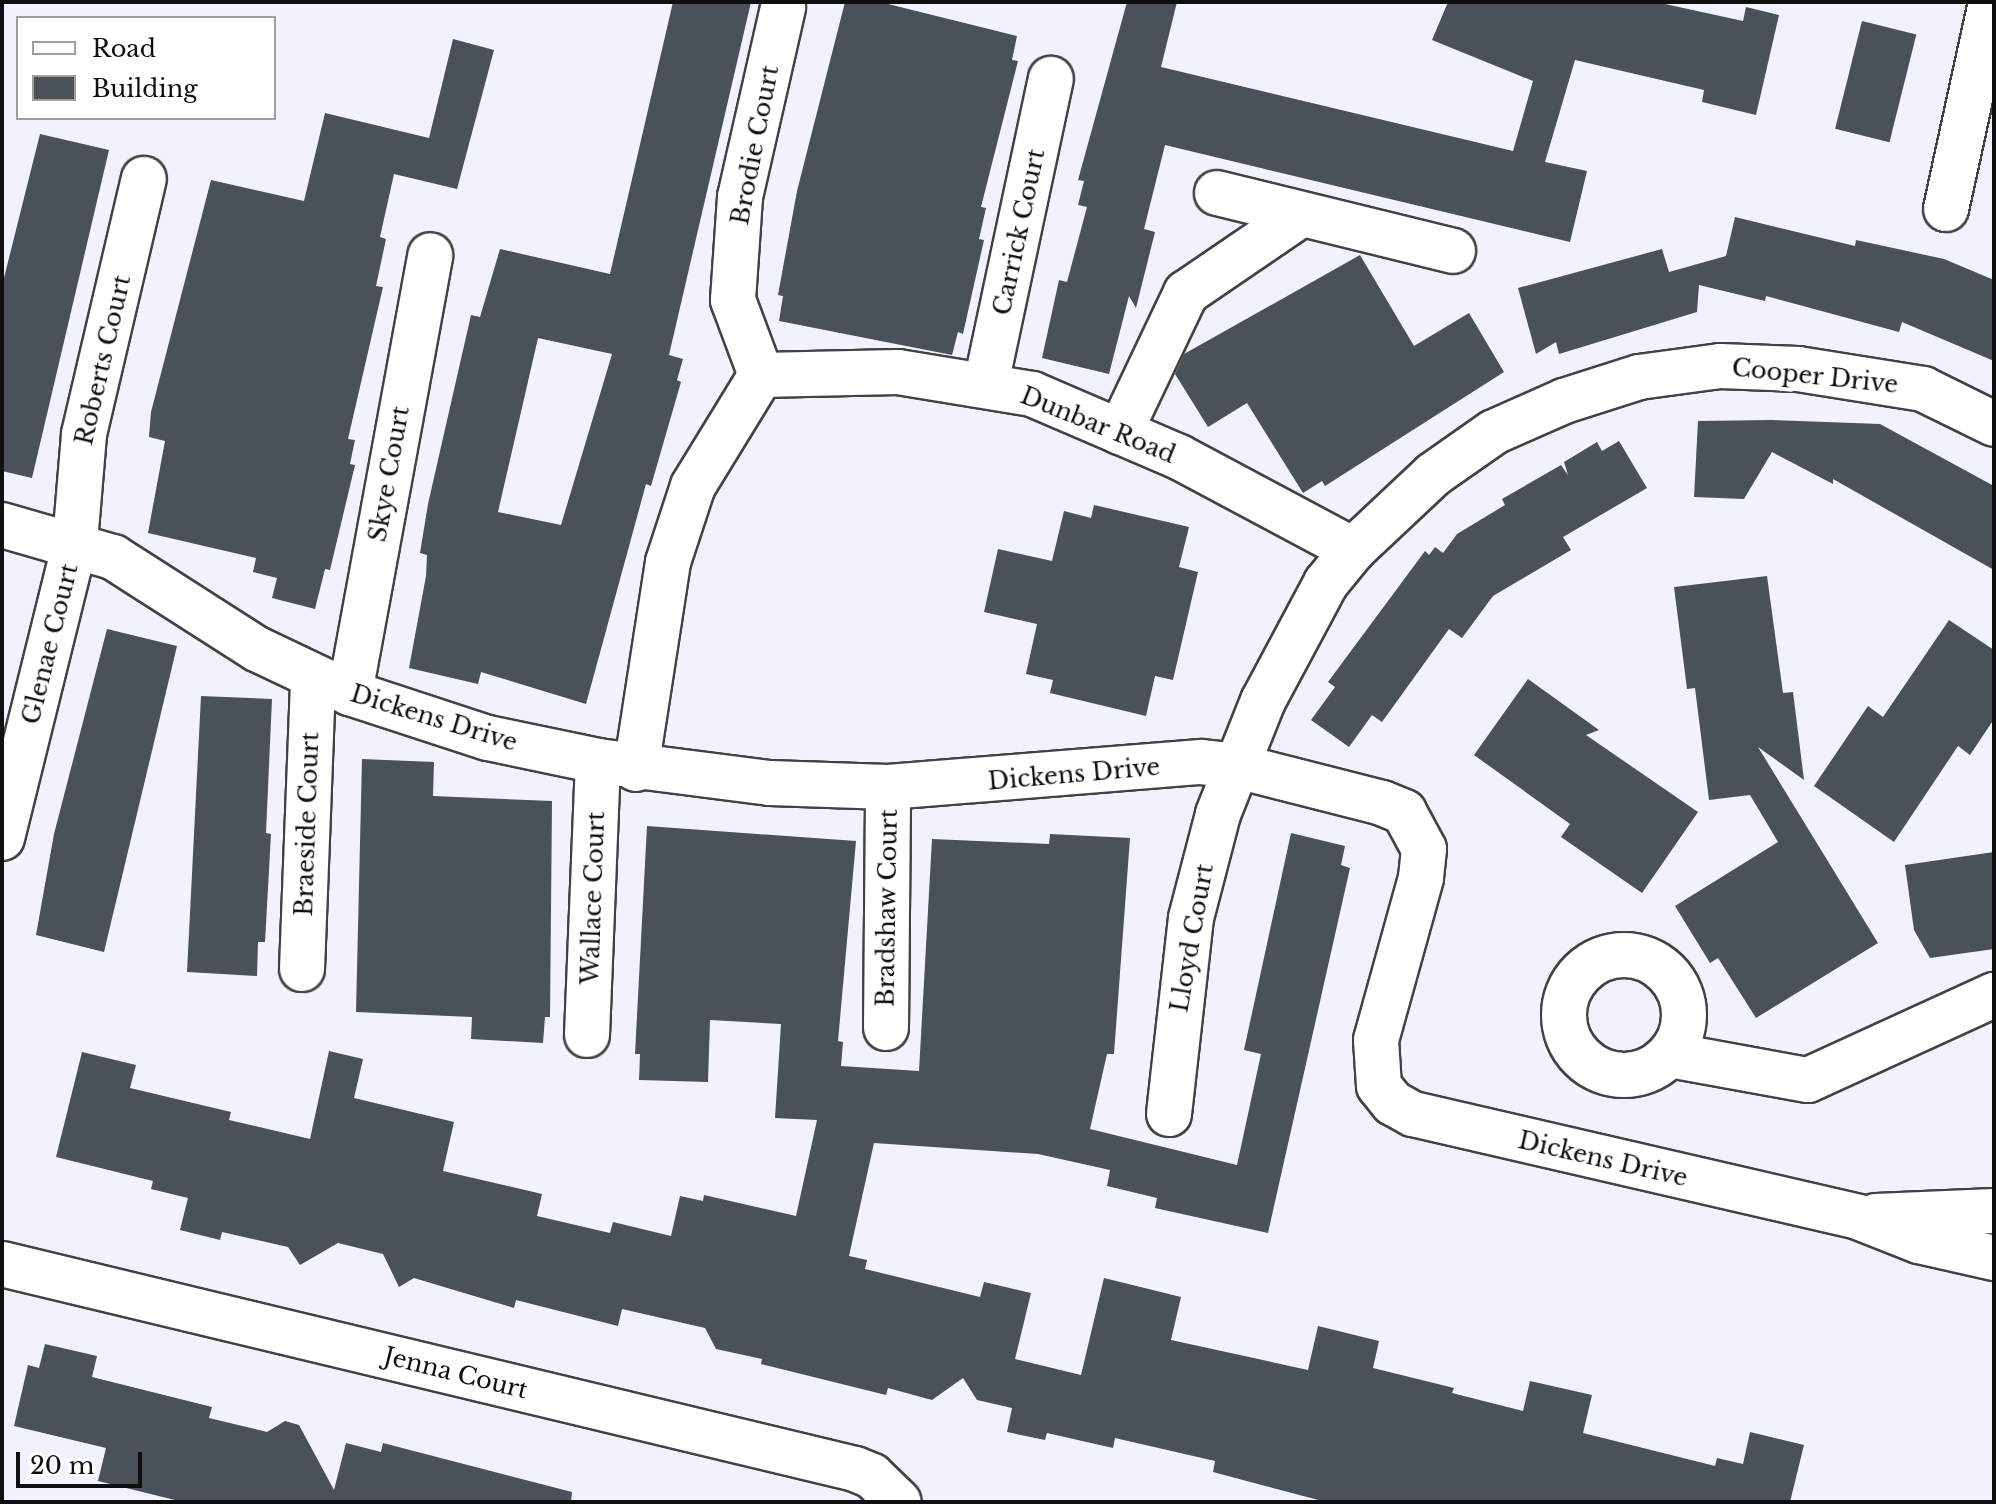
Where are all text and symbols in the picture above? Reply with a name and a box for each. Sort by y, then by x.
legend [16,16,276,120]
text: Road [92,34,156,63]
street label: Brodie Court [725,63,785,227]
text: Building [92,74,198,103]
street label: Carrick Court [987,146,1051,318]
street label: Roberts Court [69,272,137,448]
street label: Cooper Drive [1730,353,1900,399]
street label: Dunbar Road [1016,381,1180,469]
street label: Skye Court [363,404,415,544]
street label: Glenae Court [16,561,84,727]
street label: Dickens Drive [347,679,521,757]
street label: Braeside Court [289,731,325,917]
street label: Dickens Drive [987,752,1161,796]
street label: Bradshaw Court [871,809,903,1007]
street label: Wallace Court [576,811,610,985]
street label: Lloyd Court [1165,862,1219,1014]
street label: Dickens Drive [1516,1126,1690,1192]
street label: Jenna Court [381,1341,531,1405]
scale bar [20,1436,146,1486]
text: 20 m [30,1451,95,1480]

